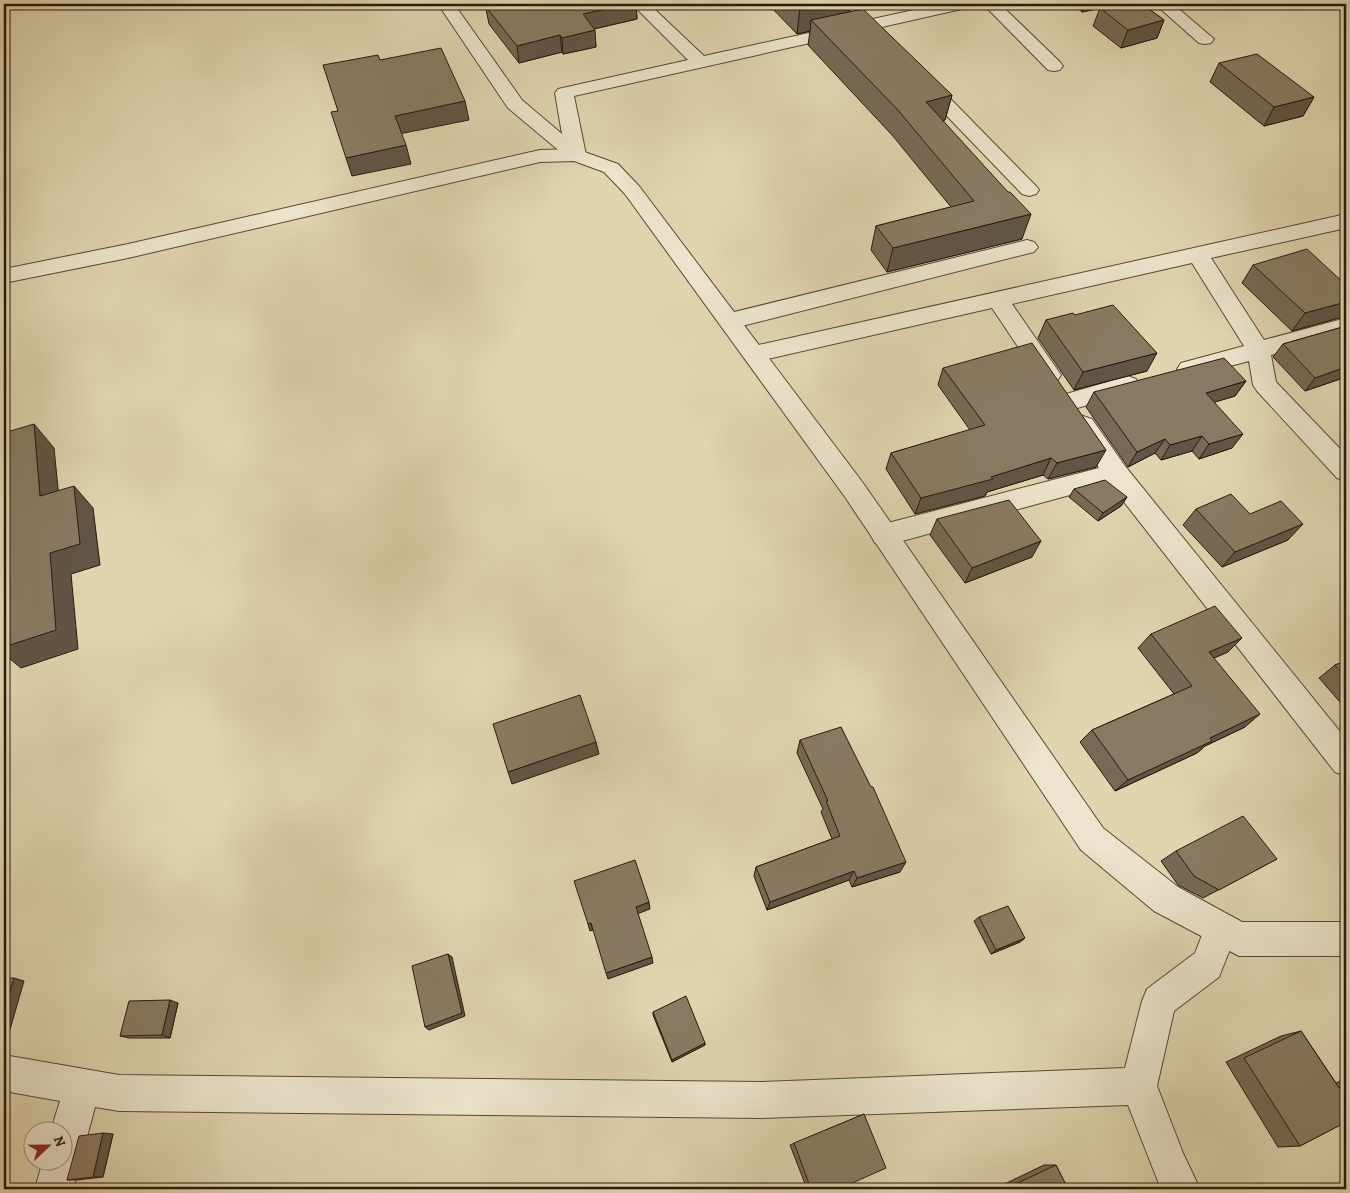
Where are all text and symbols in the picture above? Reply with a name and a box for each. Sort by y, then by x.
north arrow [22,1120,72,1170]
text: N [49,1133,70,1150]

